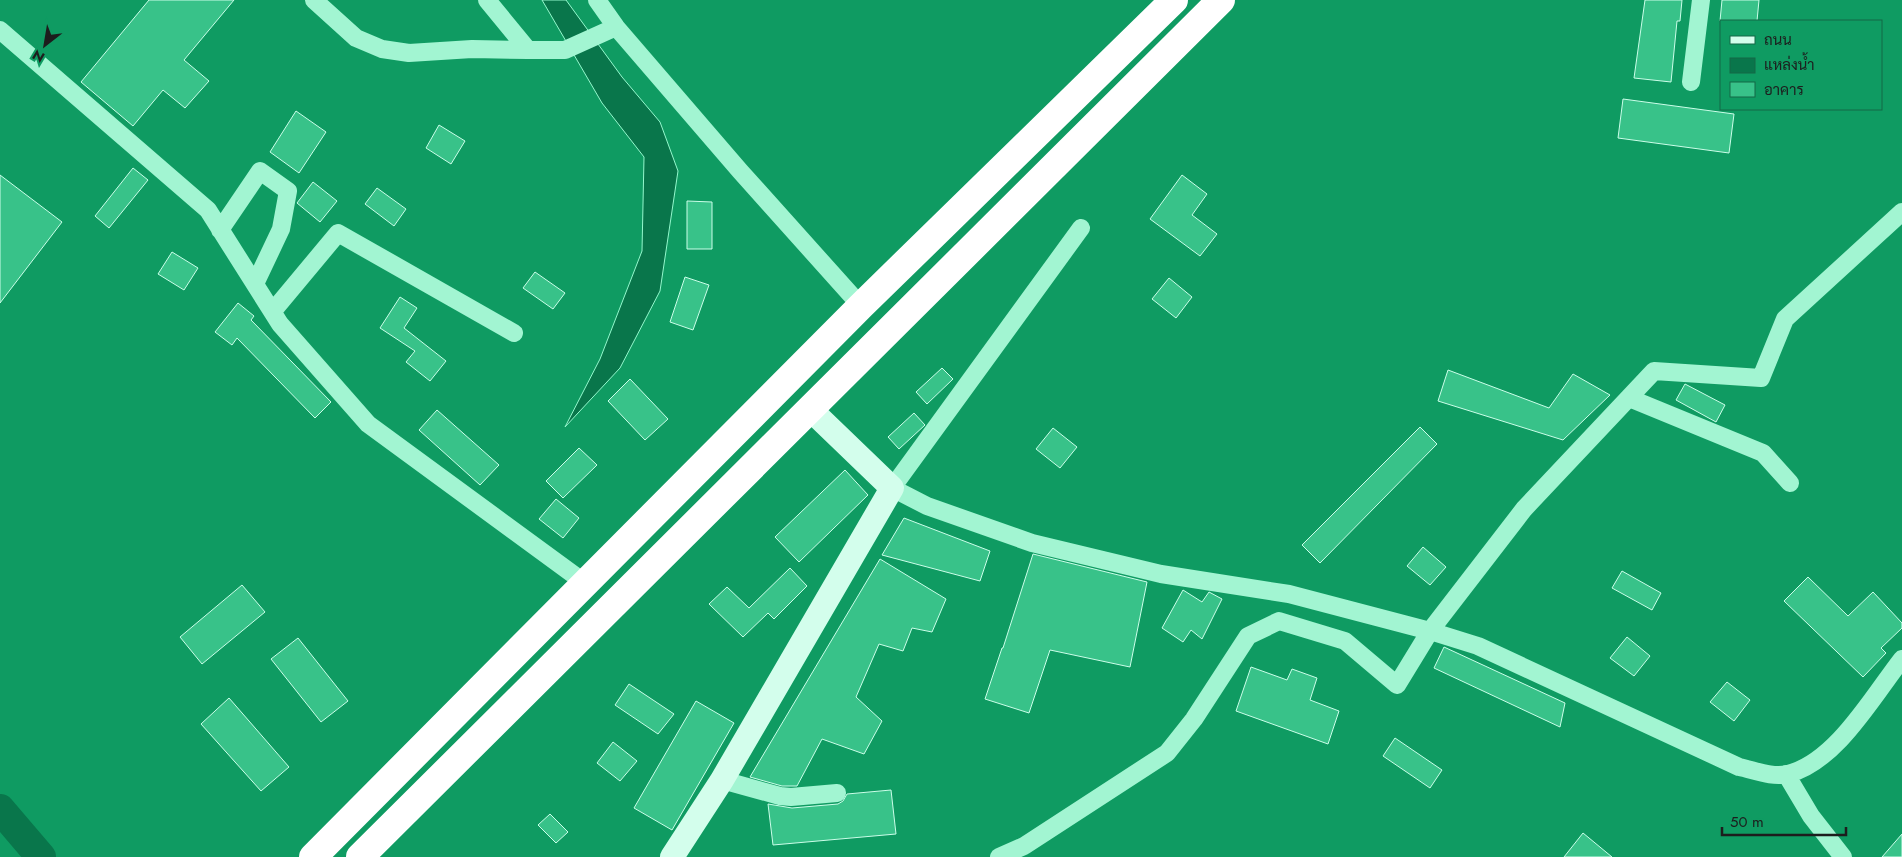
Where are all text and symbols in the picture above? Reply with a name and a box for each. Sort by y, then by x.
north arrow [20,20,70,70]
legend [1720,20,1882,110]
text: ถนน [1764,29,1792,51]
text: N [28,45,48,68]
text: แหล่งน้ำ [1764,52,1815,76]
text: อาคาร [1764,79,1804,101]
scale bar [1722,804,1846,836]
text: 50 m [1730,811,1764,833]

